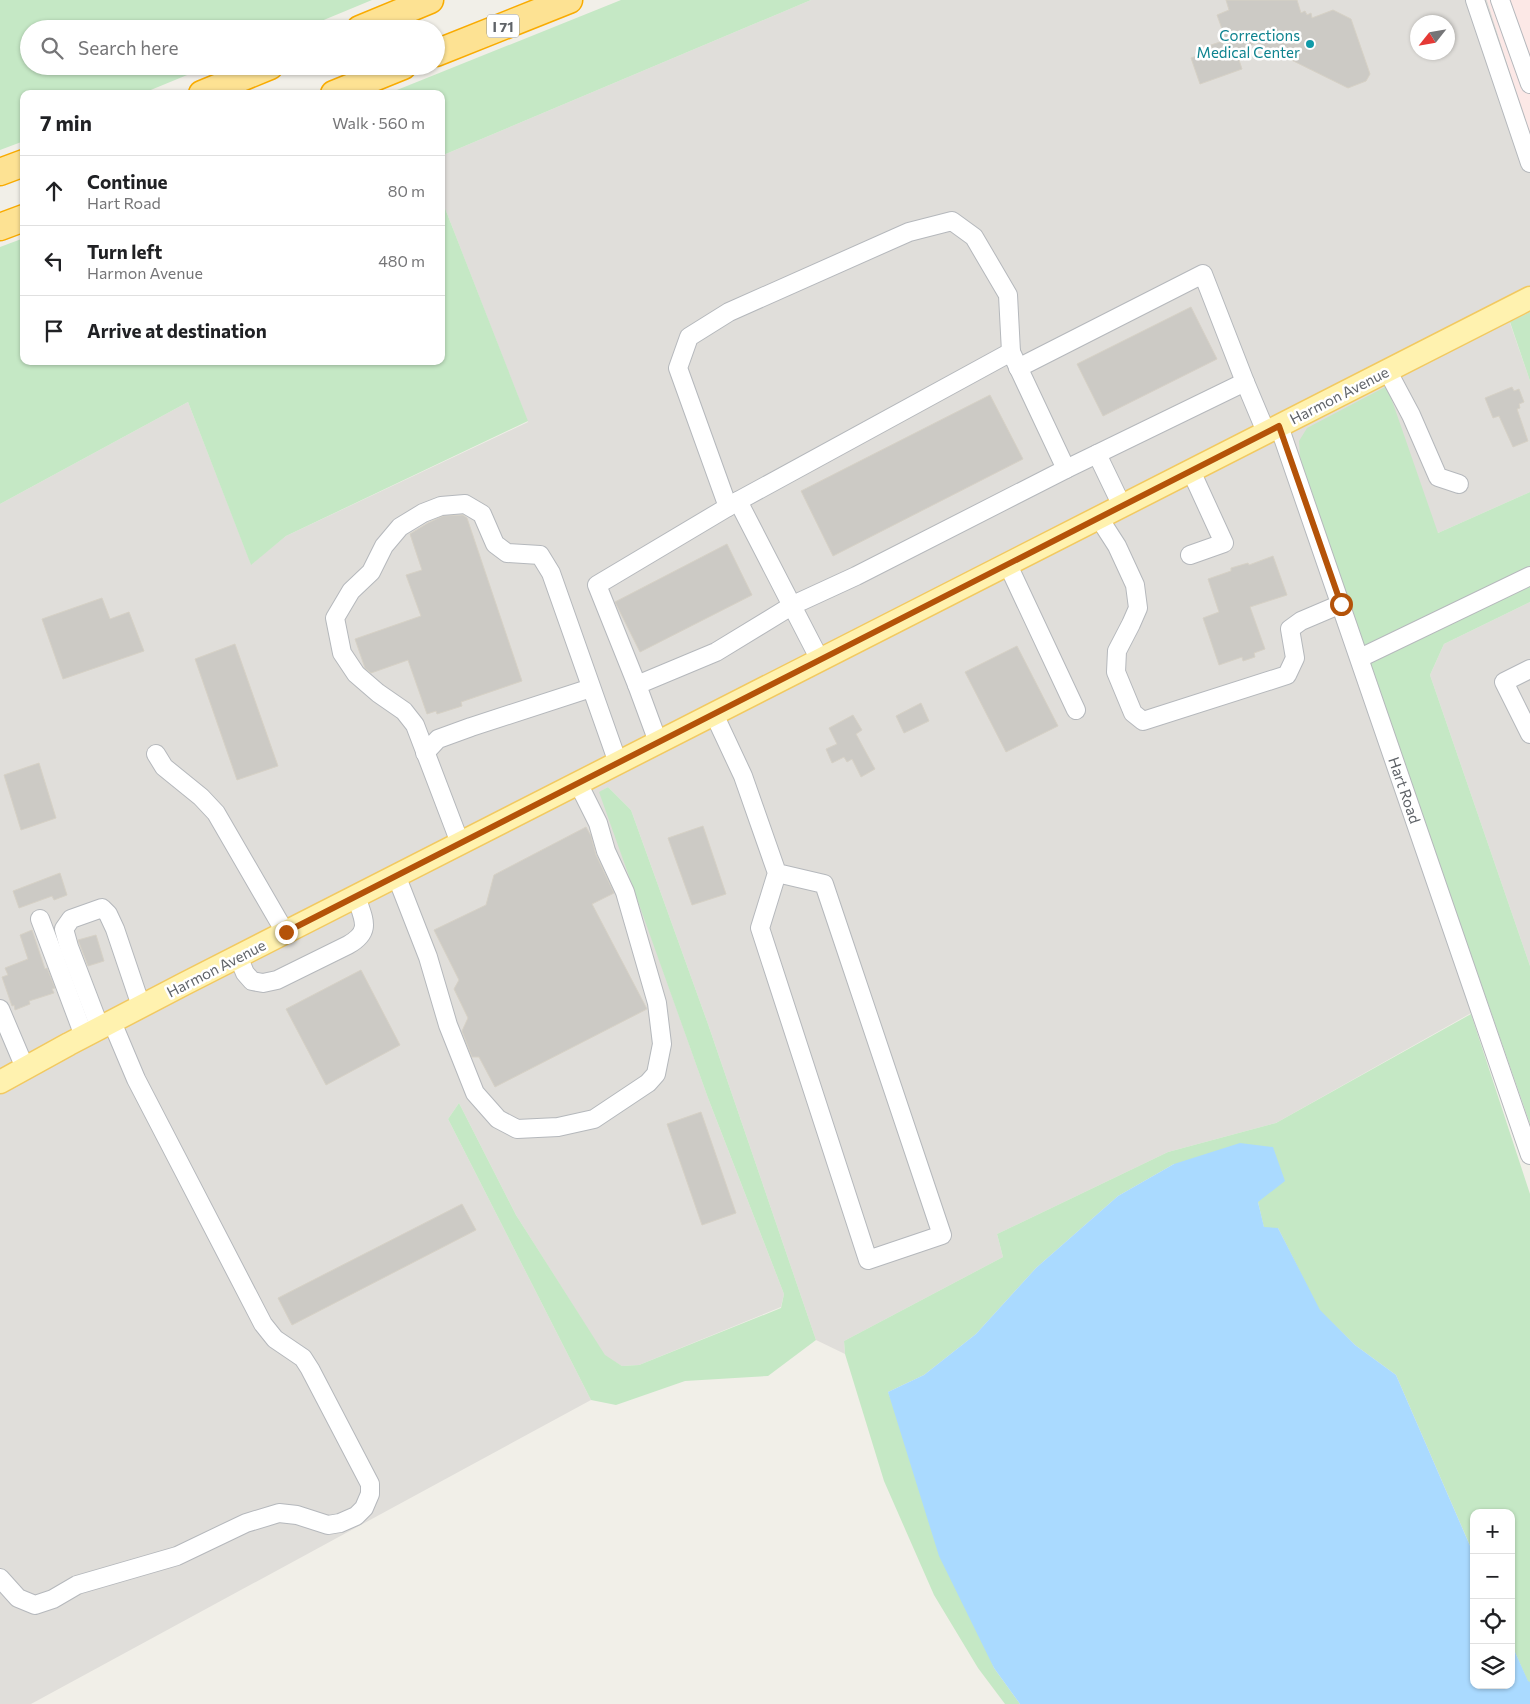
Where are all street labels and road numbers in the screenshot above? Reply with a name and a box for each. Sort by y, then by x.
road number: I 71 [487,15,519,38]
street label: Harmon Avenue [1287,362,1392,428]
street label: Hart Road [1385,754,1425,826]
street label: Harmon Avenue [164,935,269,1001]

